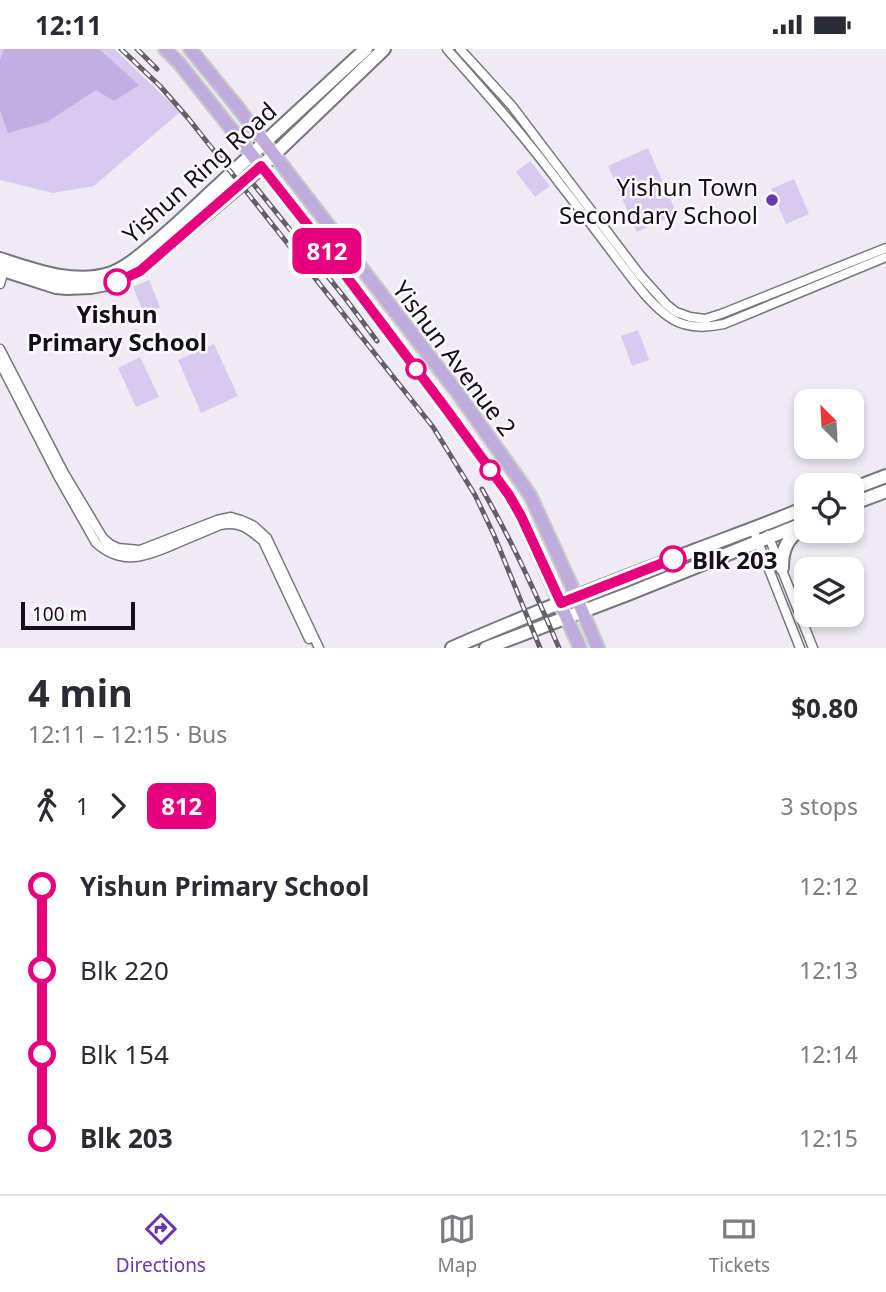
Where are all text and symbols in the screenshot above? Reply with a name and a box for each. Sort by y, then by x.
text: 12:11 [35,7,102,43]
street label: Yishun Ring Road [115,94,283,250]
place label: Yishun Town Secondary School [559,170,758,231]
marker: Yishun Town Secondary School [764,192,780,208]
line badge: 812 [287,228,367,274]
text: 812 [306,234,348,267]
marker: Yishun Primary School [104,269,130,295]
street label: Yishun Avenue 2 [386,274,524,442]
place label: Yishun Primary School [27,297,207,358]
unlabelled marker [406,359,426,379]
north arrow [794,389,864,459]
map controls [794,389,864,627]
unlabelled marker [480,460,500,480]
button: locate [794,473,864,543]
place label: Blk 203 [692,543,777,576]
marker: Blk 203 [660,546,686,572]
button: layers [794,557,864,627]
scale bar [21,599,135,631]
text: 100 m [32,601,87,627]
text: 4 min [28,666,133,718]
text: $0.80 [791,690,858,726]
text: 12:11 – 12:15 · Bus [28,718,227,750]
icon: walk [28,787,66,825]
icon: forward [99,787,137,825]
text: 812 [161,789,202,822]
text: 1 [76,790,89,822]
text: 3 stops [780,790,858,822]
text: Yishun Primary School [80,868,369,904]
text: 12:12 [799,870,858,902]
text: Blk 220 [80,952,169,988]
text: 12:13 [799,954,858,986]
text: Blk 154 [80,1036,169,1072]
text: 12:14 [799,1038,858,1070]
text: Blk 203 [80,1120,173,1156]
text: 12:15 [799,1122,858,1154]
tab: Directions [116,1210,206,1278]
tab: Map [438,1210,477,1278]
tab: Tickets [709,1210,770,1278]

